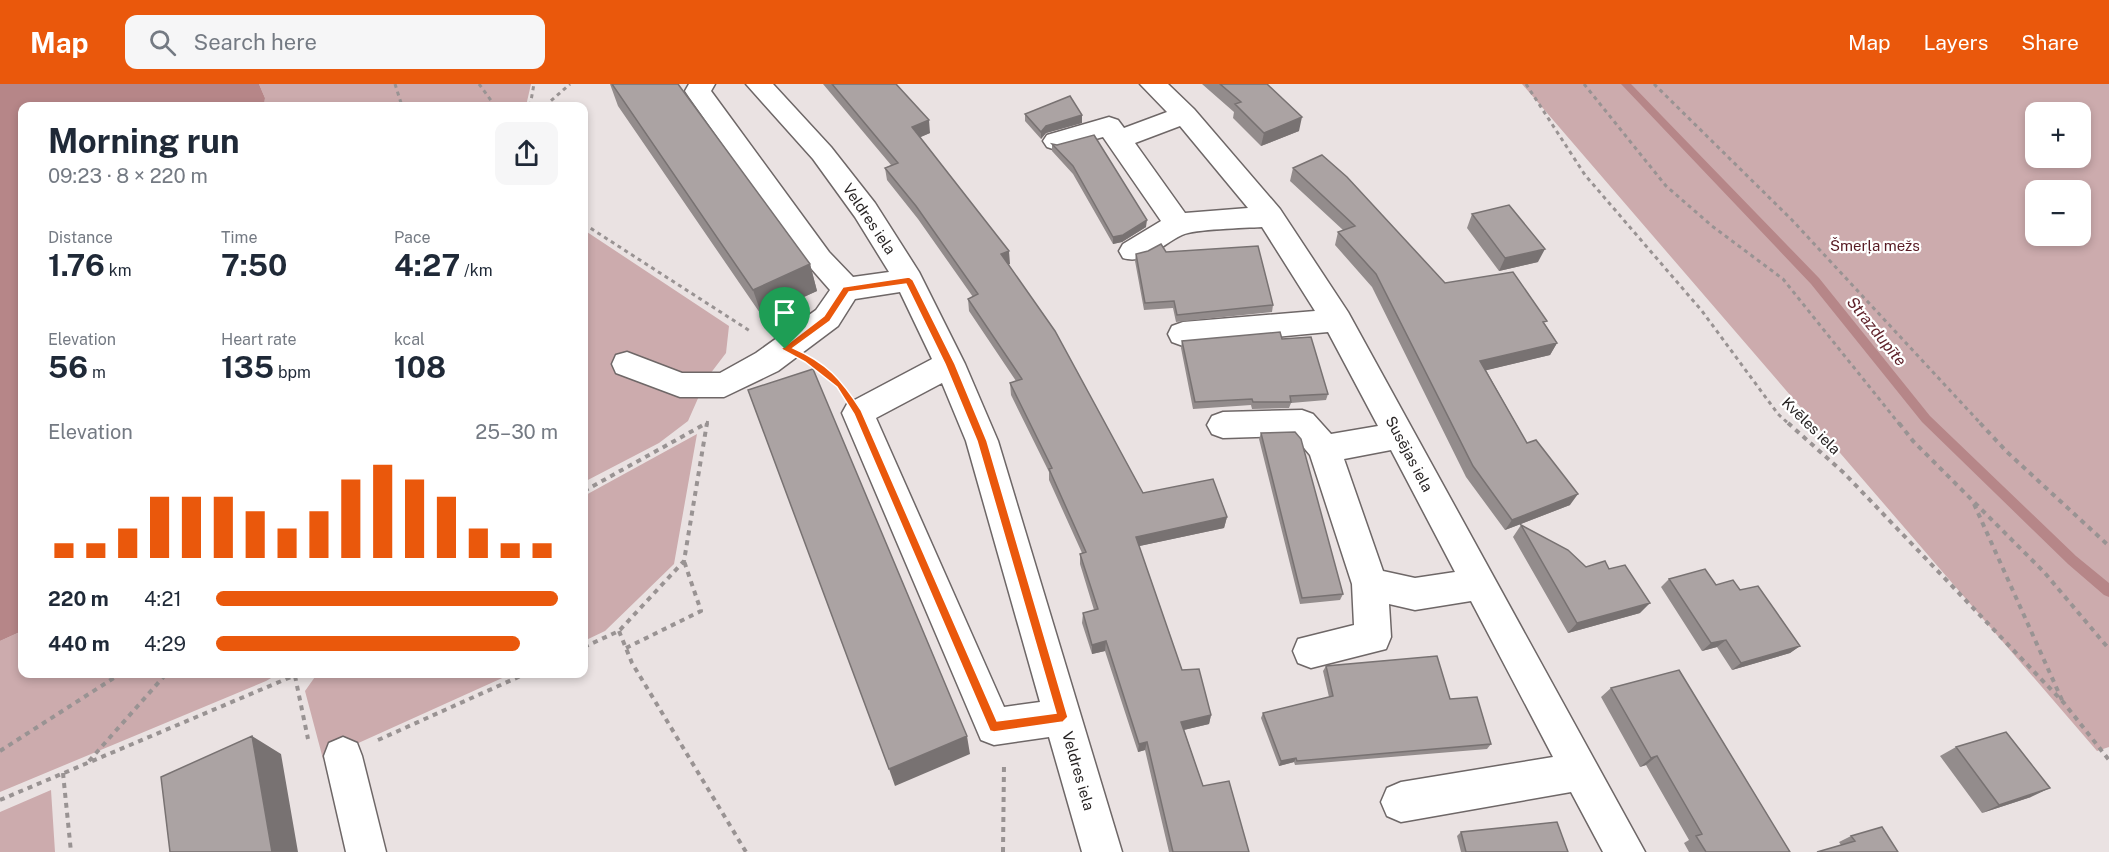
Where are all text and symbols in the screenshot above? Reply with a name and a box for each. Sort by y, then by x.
search box [125,15,545,69]
text: Map [30,26,89,59]
icon: search [146,26,179,59]
text: Search here [194,29,317,55]
text: Map [1848,30,1891,55]
text: Layers [1924,30,1988,55]
text: Share [2021,30,2079,55]
map controls [2025,102,2091,246]
button: + [2025,102,2091,168]
text: Morning run [48,122,240,160]
button: share [495,122,558,185]
text: 09:23 · 8 × 220 m [48,164,208,188]
street label: Veldres iela [840,180,899,257]
button: − [2025,180,2091,246]
text: Distance [48,228,113,247]
text: Time [221,228,257,247]
text: Pace [394,228,431,247]
park label: Šmerļa mežs [1830,237,1920,254]
text: 1.76 [48,247,105,283]
text: 7:50 [221,247,287,283]
text: 4:27 [394,247,460,283]
text: km [105,261,132,280]
text: /km [460,261,493,280]
pin [759,287,810,349]
water label: Strazdupīte [1843,293,1911,370]
icon: arrive [768,296,801,329]
text: Elevation [48,330,116,349]
text: Heart rate [221,330,297,349]
text: kcal [394,330,425,349]
text: 56 [48,349,88,385]
text: 135 [221,349,274,385]
text: 108 [394,349,446,385]
text: m [88,363,106,382]
text: bpm [274,363,311,382]
street label: Kvēles iela [1779,394,1844,458]
street label: Susējas iela [1382,413,1436,494]
text: Elevation [48,420,133,444]
text: 25–30 m [475,420,558,444]
text: 220 m [48,587,109,611]
text: 4:21 [144,587,182,611]
text: 440 m [48,632,110,656]
text: 4:29 [144,632,186,656]
street label: Veldres iela [1059,729,1098,812]

